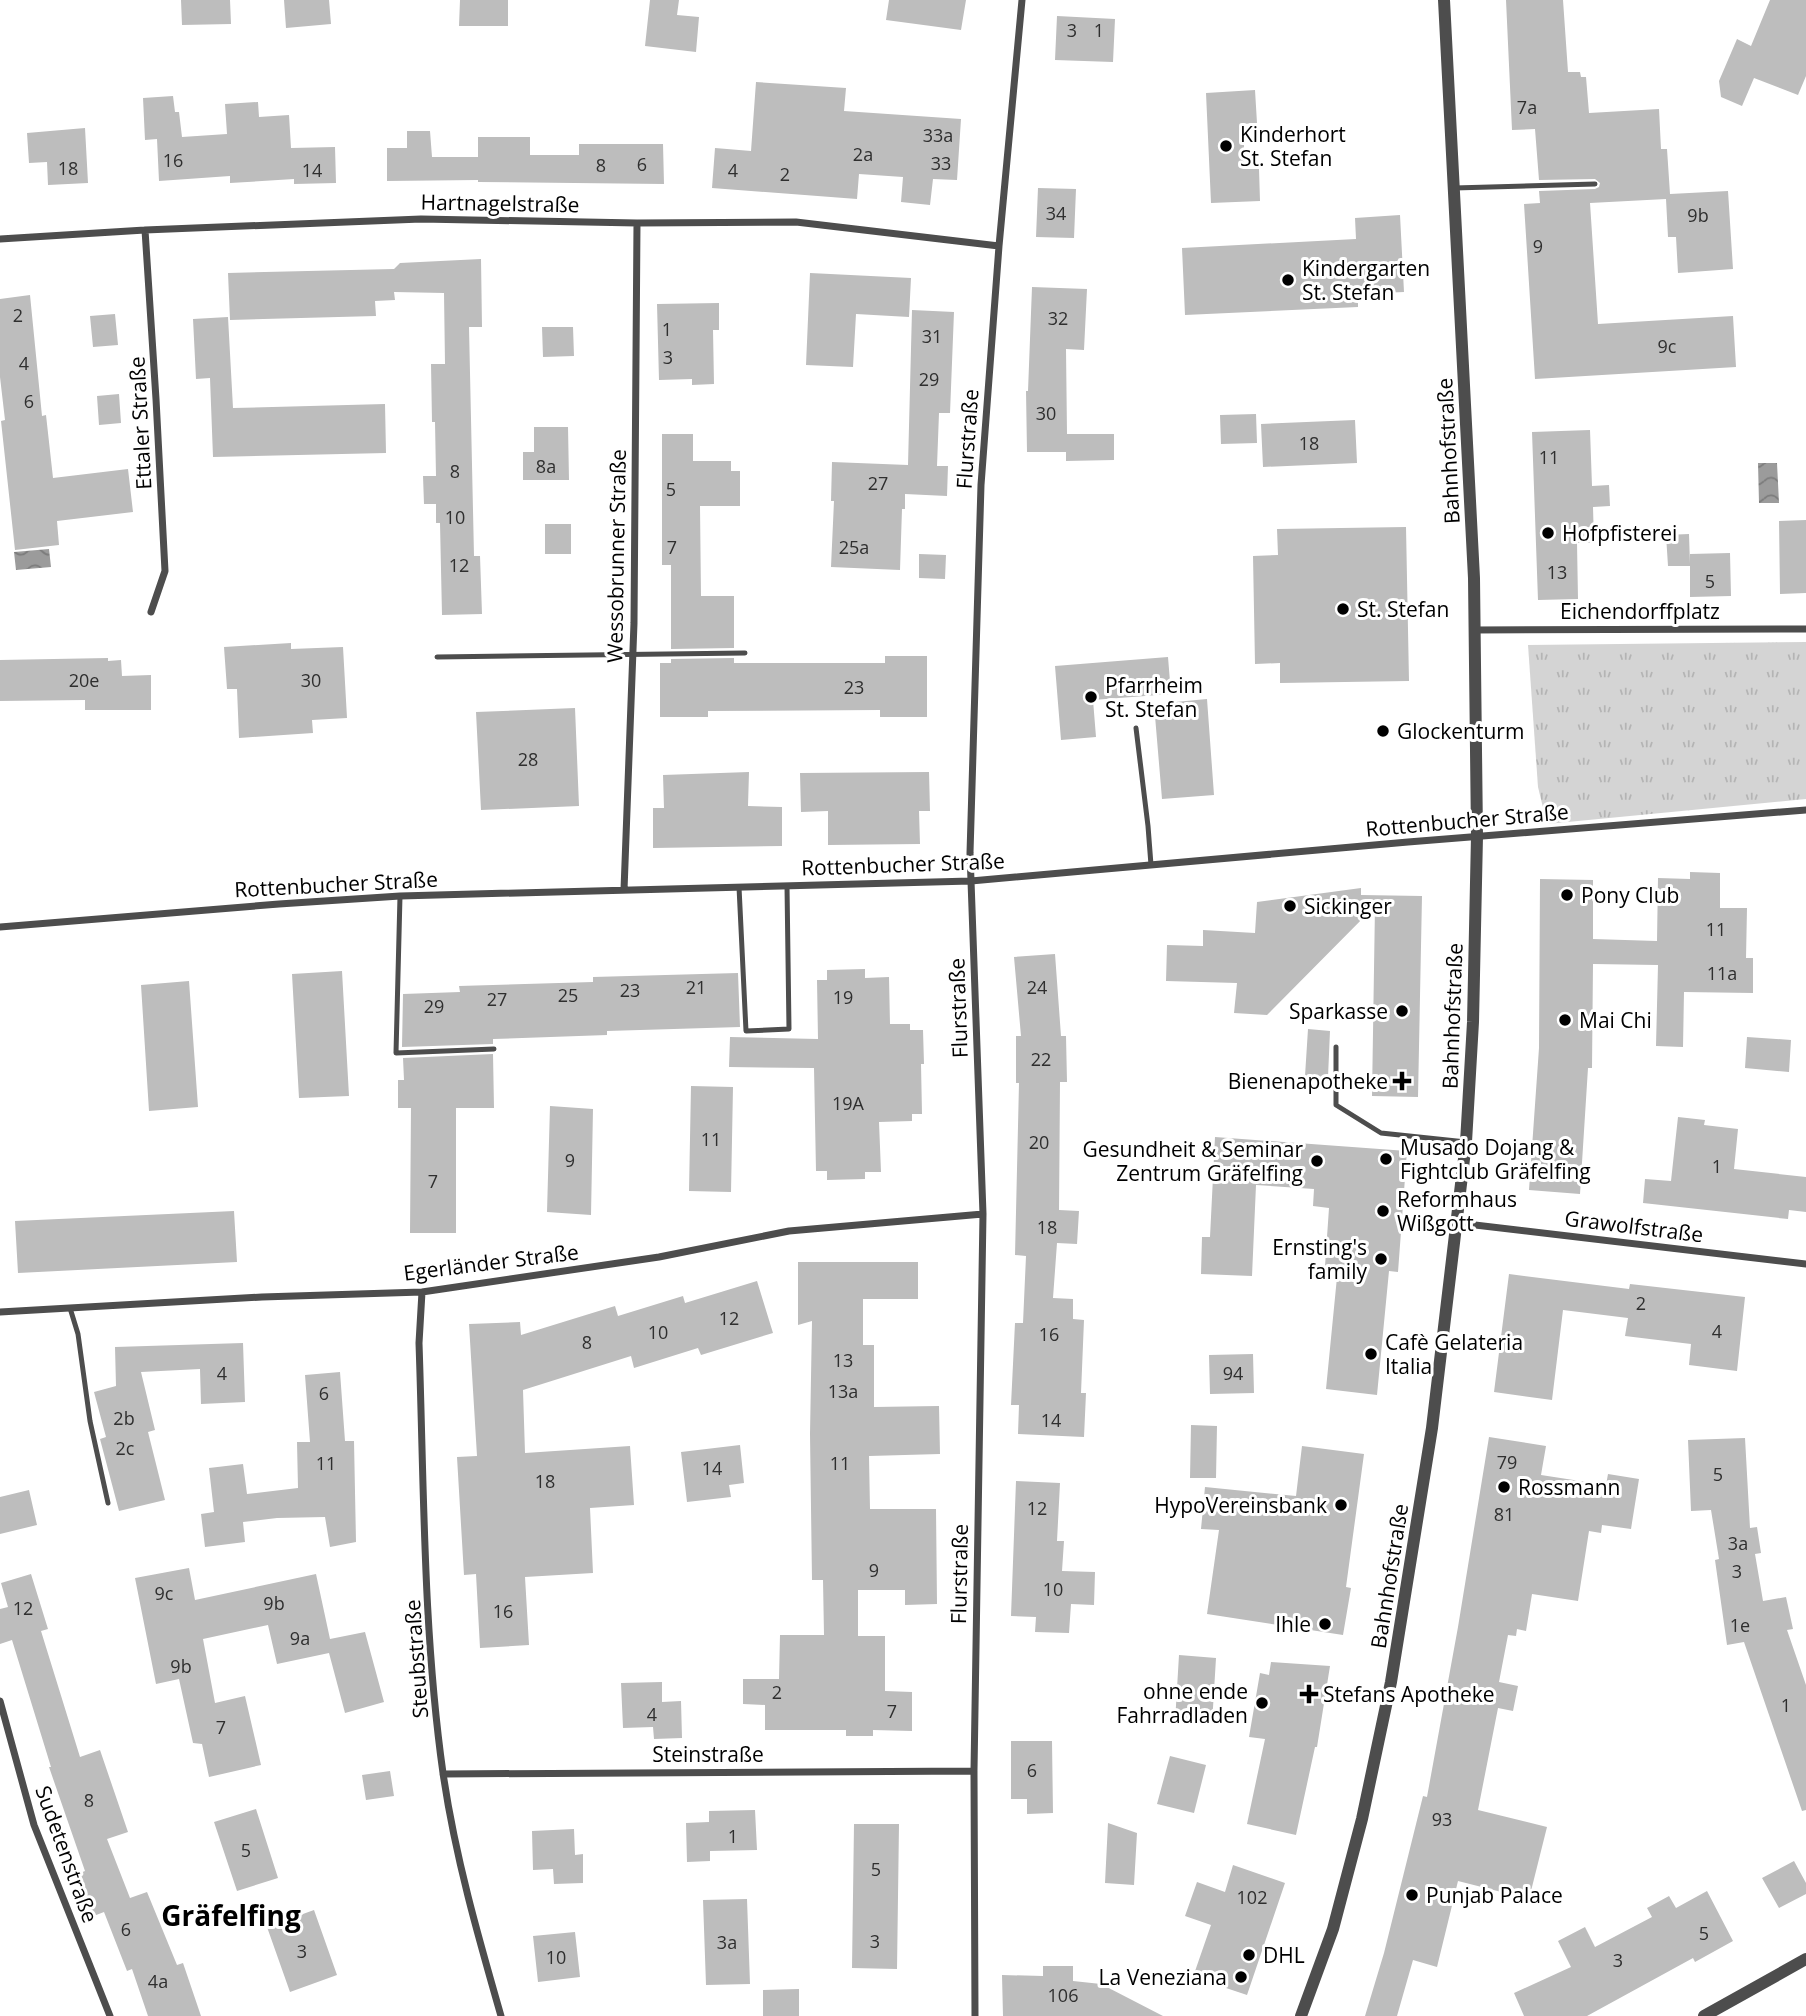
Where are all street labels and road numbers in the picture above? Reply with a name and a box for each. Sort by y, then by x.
street label: Hartnagelstraße [420,188,580,218]
street label: Ettaler Straße [123,356,157,490]
street label: Bahnhofstraße [1430,377,1466,525]
street label: Flurstraße [950,388,984,490]
street label: Wessobrunner Straße [600,449,632,663]
street label: Eichendorffplatz [1560,597,1720,625]
street label: Rottenbucher Straße [1364,797,1570,843]
street label: Rottenbucher Straße [801,846,1005,882]
street label: Rottenbucher Straße [233,865,439,903]
street label: Bahnhofstraße [1435,942,1469,1090]
street label: Flurstraße [942,957,974,1059]
street label: Grawolfstraße [1563,1204,1705,1248]
street label: Egerländer Straße [402,1237,580,1287]
street label: Bahnhofstraße [1364,1502,1414,1650]
street label: Flurstraße [944,1524,974,1624]
street label: Steubstraße [398,1599,434,1719]
street label: Steinstraße [652,1740,764,1768]
street label: Sudetenstraße [29,1782,105,1926]

